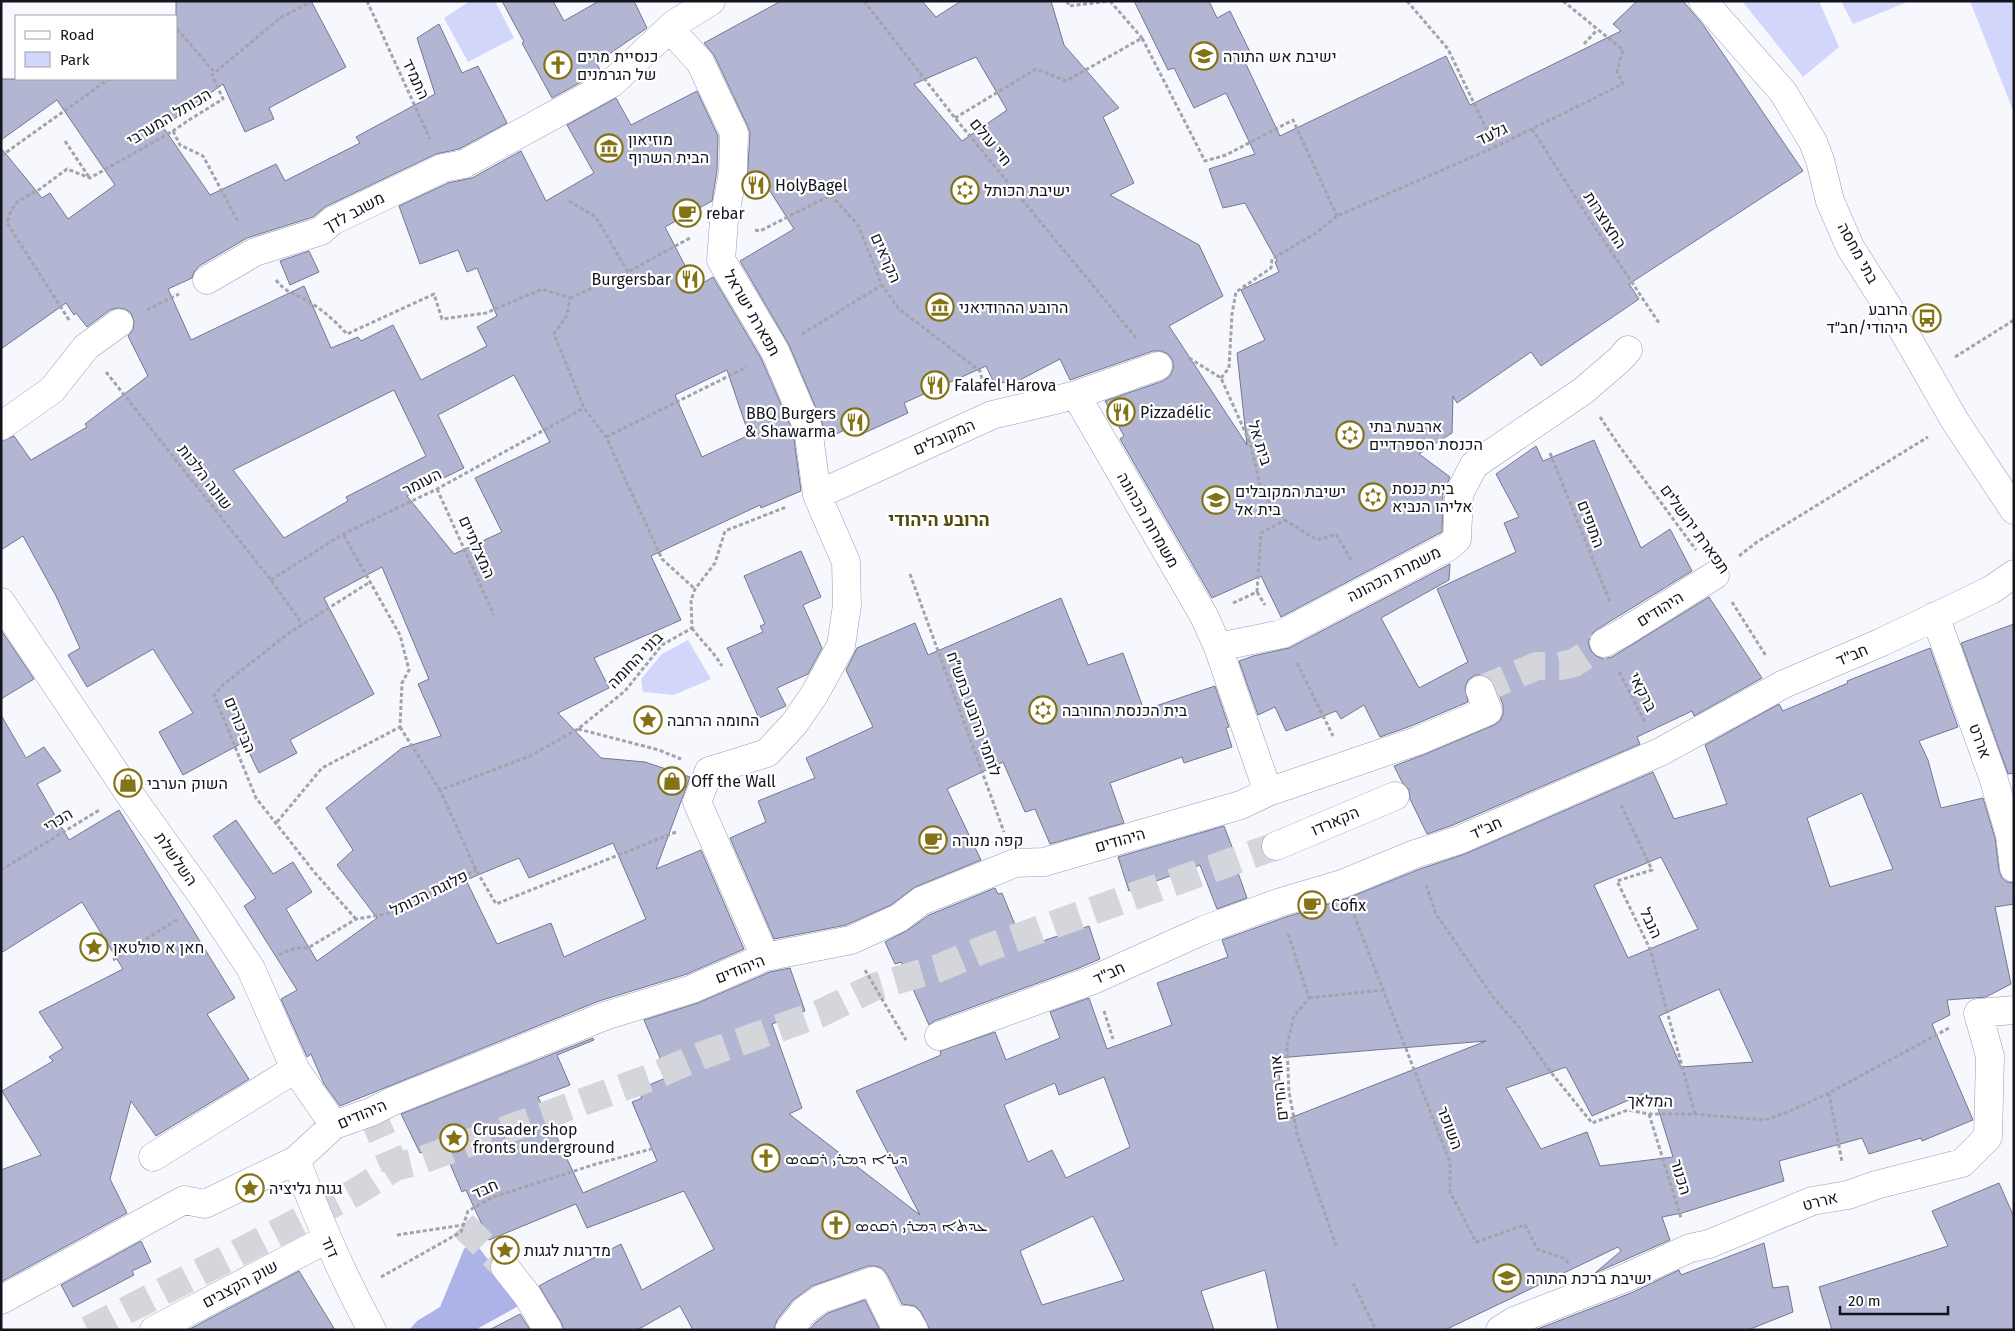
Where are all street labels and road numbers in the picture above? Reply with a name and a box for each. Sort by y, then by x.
street label: התמיד [398,56,434,102]
street label: הכותל המערבי [123,84,215,150]
street label: חיי עולם [966,114,1016,170]
street label: גלעד [1473,119,1511,149]
street label: משגב לדך [320,188,388,236]
street label: החצוצרות [1580,188,1630,252]
street label: בתי מחסה [1833,219,1883,287]
street label: הקראים [867,230,905,286]
street label: תפארת ישראל [720,267,784,359]
street label: המקובלים [910,415,978,459]
street label: בית אל [1244,418,1276,468]
street label: שונה הלכות [174,440,236,514]
street label: העומר [399,464,445,500]
street label: משמרות הכהונה [1113,469,1183,571]
street label: תפארת ירושלים [1656,481,1734,577]
street label: התופים [1573,498,1609,550]
street label: המצלתיים [455,513,499,581]
street label: משמרת הכהונה [1344,542,1444,606]
street label: היהודים [1633,587,1687,631]
street label: בוני החומה [603,627,667,692]
street label: חב"ד [1833,640,1871,670]
street label: לוחמי הרובע בתש״ח [943,649,1005,779]
street label: ברקאי [1625,669,1661,715]
street label: הביכורים [220,694,260,756]
street label: אררט [1965,721,1995,761]
street label: הקארדו [1308,802,1362,840]
street label: הכרי [40,804,76,836]
street label: חב"ד [1467,813,1505,843]
street label: היהודים [1093,824,1147,856]
street label: השלשלת [151,828,201,890]
street label: פלוגת הכותל [387,866,471,920]
street label: הנבל [1636,905,1666,941]
street label: היהודים [712,951,768,987]
street label: חב"ד [1090,958,1128,988]
street label: אור החיים [1266,1054,1292,1122]
street label: המלאך [1627,1091,1673,1111]
street label: היהודים [334,1095,390,1133]
street label: השופר [1433,1104,1467,1152]
street label: הכנור [1667,1157,1695,1197]
street label: חבד [469,1175,501,1203]
street label: אררט [1800,1187,1840,1215]
street label: דוד [317,1233,343,1261]
street label: שוק הקצבים [199,1256,281,1312]

